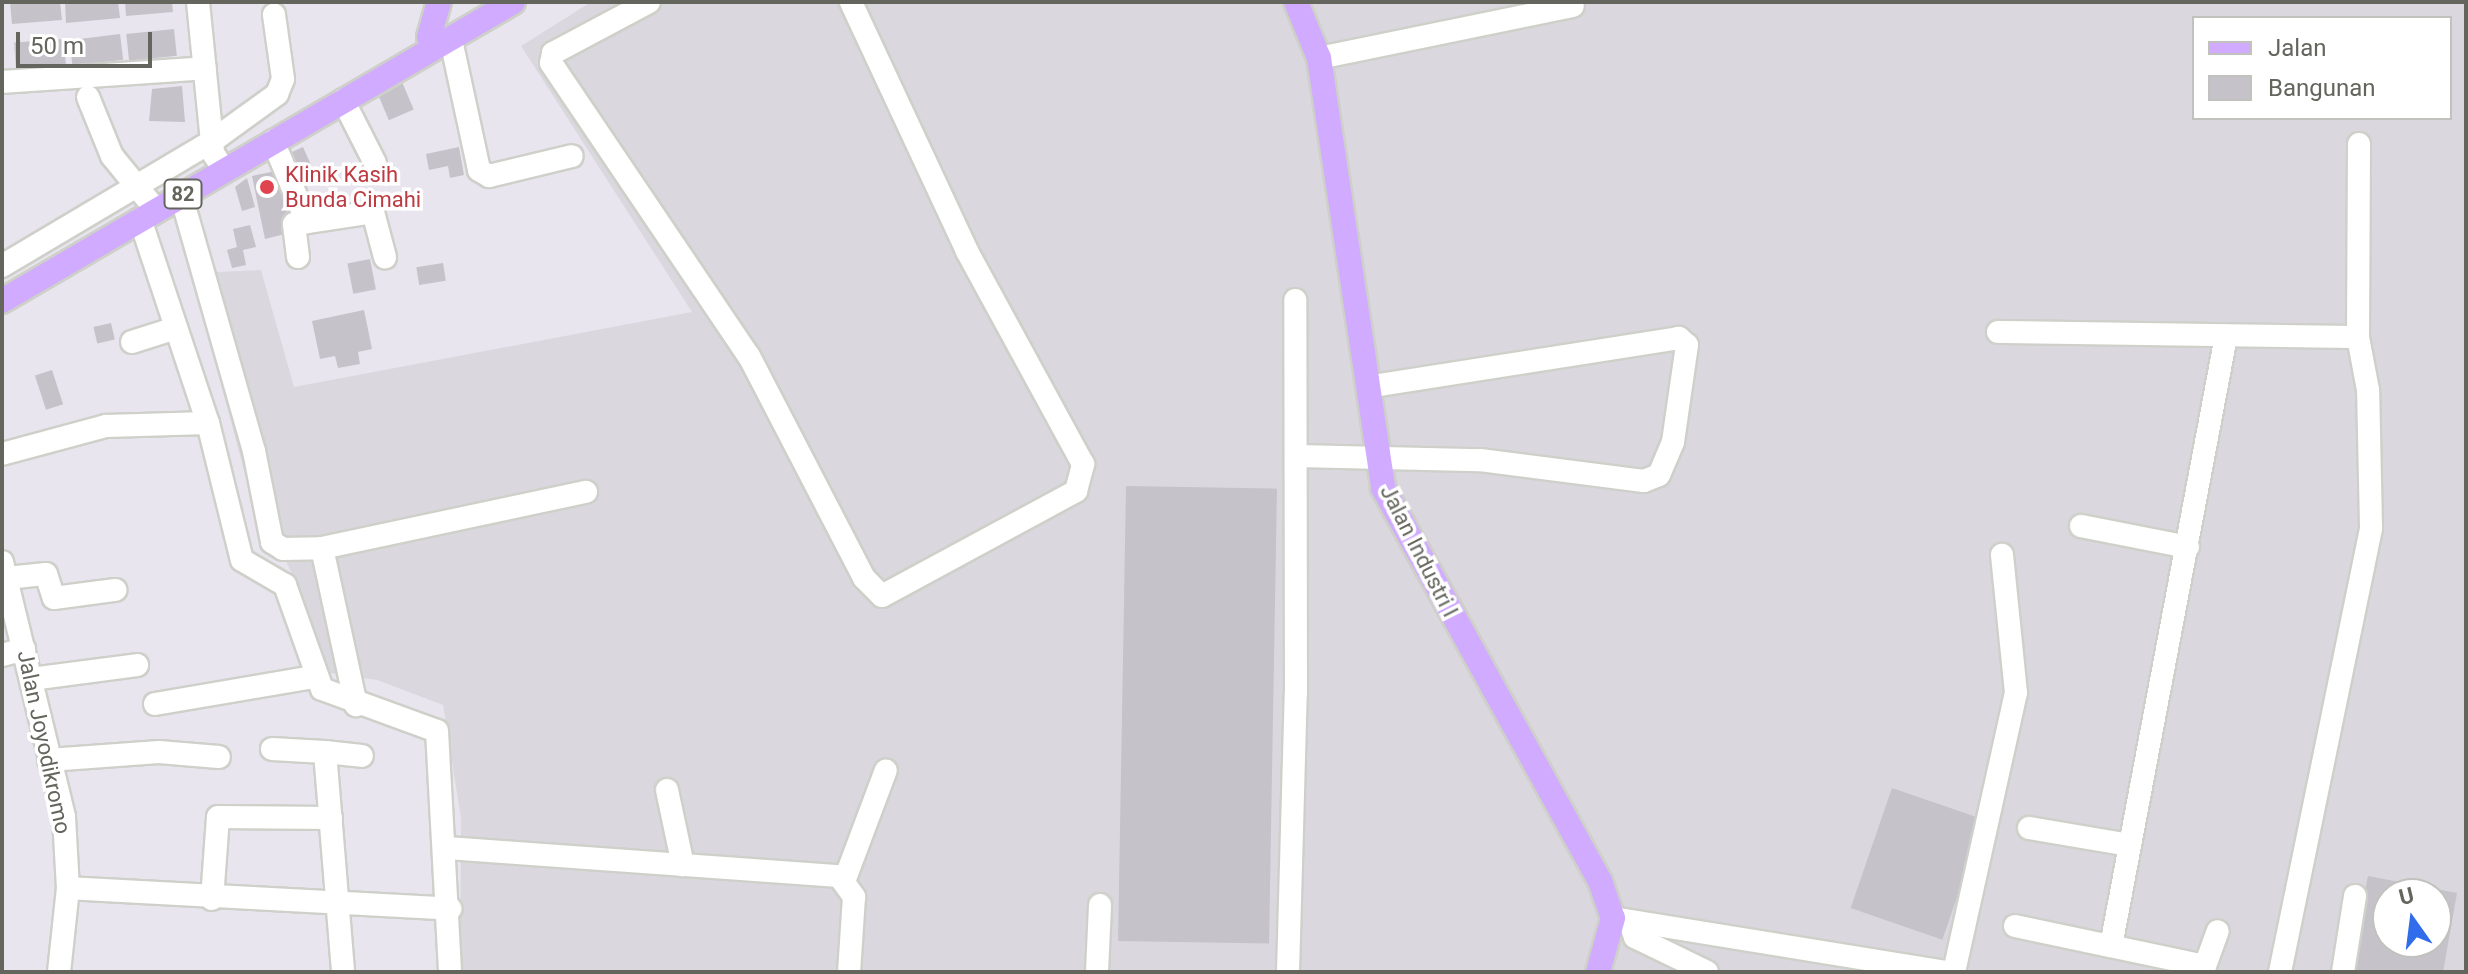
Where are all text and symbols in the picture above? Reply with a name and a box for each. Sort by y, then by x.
scale bar [20,16,156,66]
legend [2192,16,2452,120]
text: 50 m [30,32,84,60]
text: Jalan [2268,34,2326,62]
text: Bangunan [2268,74,2376,102]
place label: Klinik Kasih Bunda Cimahi [285,161,421,212]
marker: Klinik Kasih Bunda Cimahi [256,176,278,198]
road number: 82 [163,178,203,210]
street label: Jalan Industri I [1374,481,1464,621]
street label: Jalan Joyodikromo [12,648,76,836]
north arrow [2372,878,2452,958]
text: U [2396,882,2417,910]

